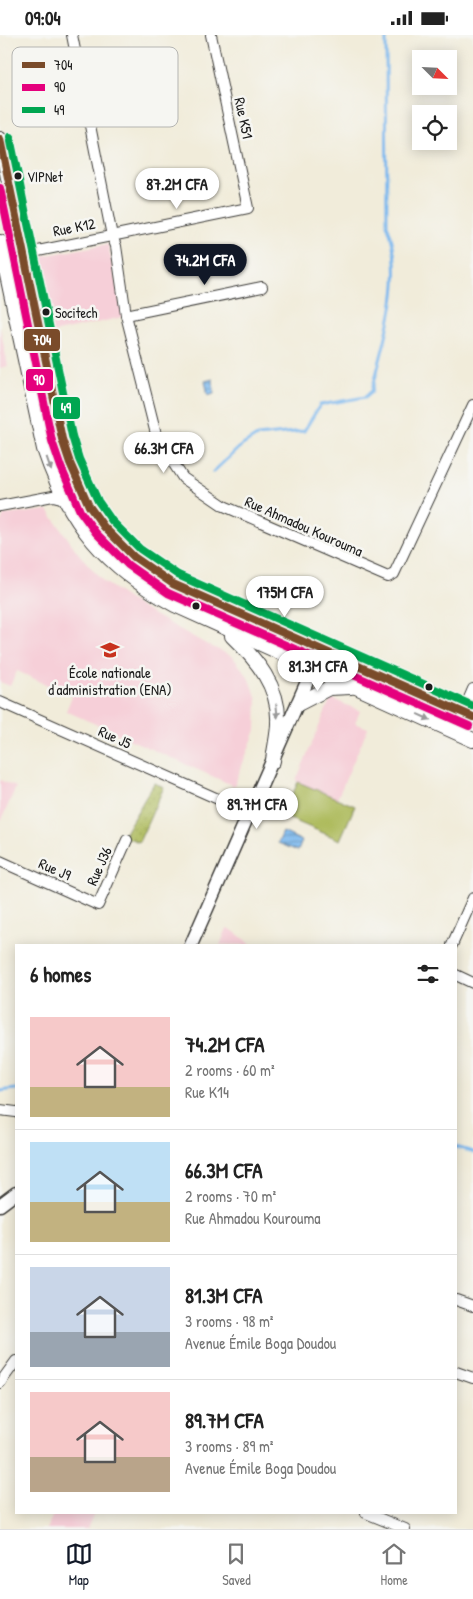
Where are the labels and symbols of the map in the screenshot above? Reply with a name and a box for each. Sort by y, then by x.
legend [12,47,178,127]
north arrow [412,50,458,95]
text: 704 [54,55,72,74]
text: 90 [54,77,65,96]
street label: Rue K51 [229,95,259,141]
text: 49 [54,100,64,119]
place label: VIPNet [27,167,63,186]
pin: 87.2M CFA [120,167,234,210]
marker: VIPNet [13,171,23,181]
street label: Rue K12 [51,213,97,241]
pin: 74.2M CFA [148,243,262,286]
place label: Socitech [55,303,97,322]
marker: Socitech [41,307,51,317]
line badge: 704 [23,328,61,352]
text: 704 [32,330,52,349]
line badge: 90 [25,368,54,392]
text: 90 [33,370,45,389]
line badge: 49 [52,396,81,420]
text: 49 [61,398,72,417]
pin: 66.3M CFA [107,431,221,474]
one-way arrow [46,456,53,471]
street label: Rue Ahmadou Kourouma [242,491,366,561]
pin: 175M CFA [233,575,337,618]
unlabelled marker [191,601,201,611]
school or university icon: École nationale d'administration (ENA) [99,639,121,661]
pin: 81.3M CFA [261,649,375,692]
place label: École nationale d'administration (ENA) [48,662,172,700]
unlabelled marker [424,682,434,692]
one-way arrow [273,704,281,720]
one-way arrow [417,714,431,722]
street label: Rue J5 [95,720,135,754]
pin: 89.7M CFA [200,787,314,830]
street label: Rue J36 [81,843,117,889]
street label: Rue J9 [36,853,75,886]

